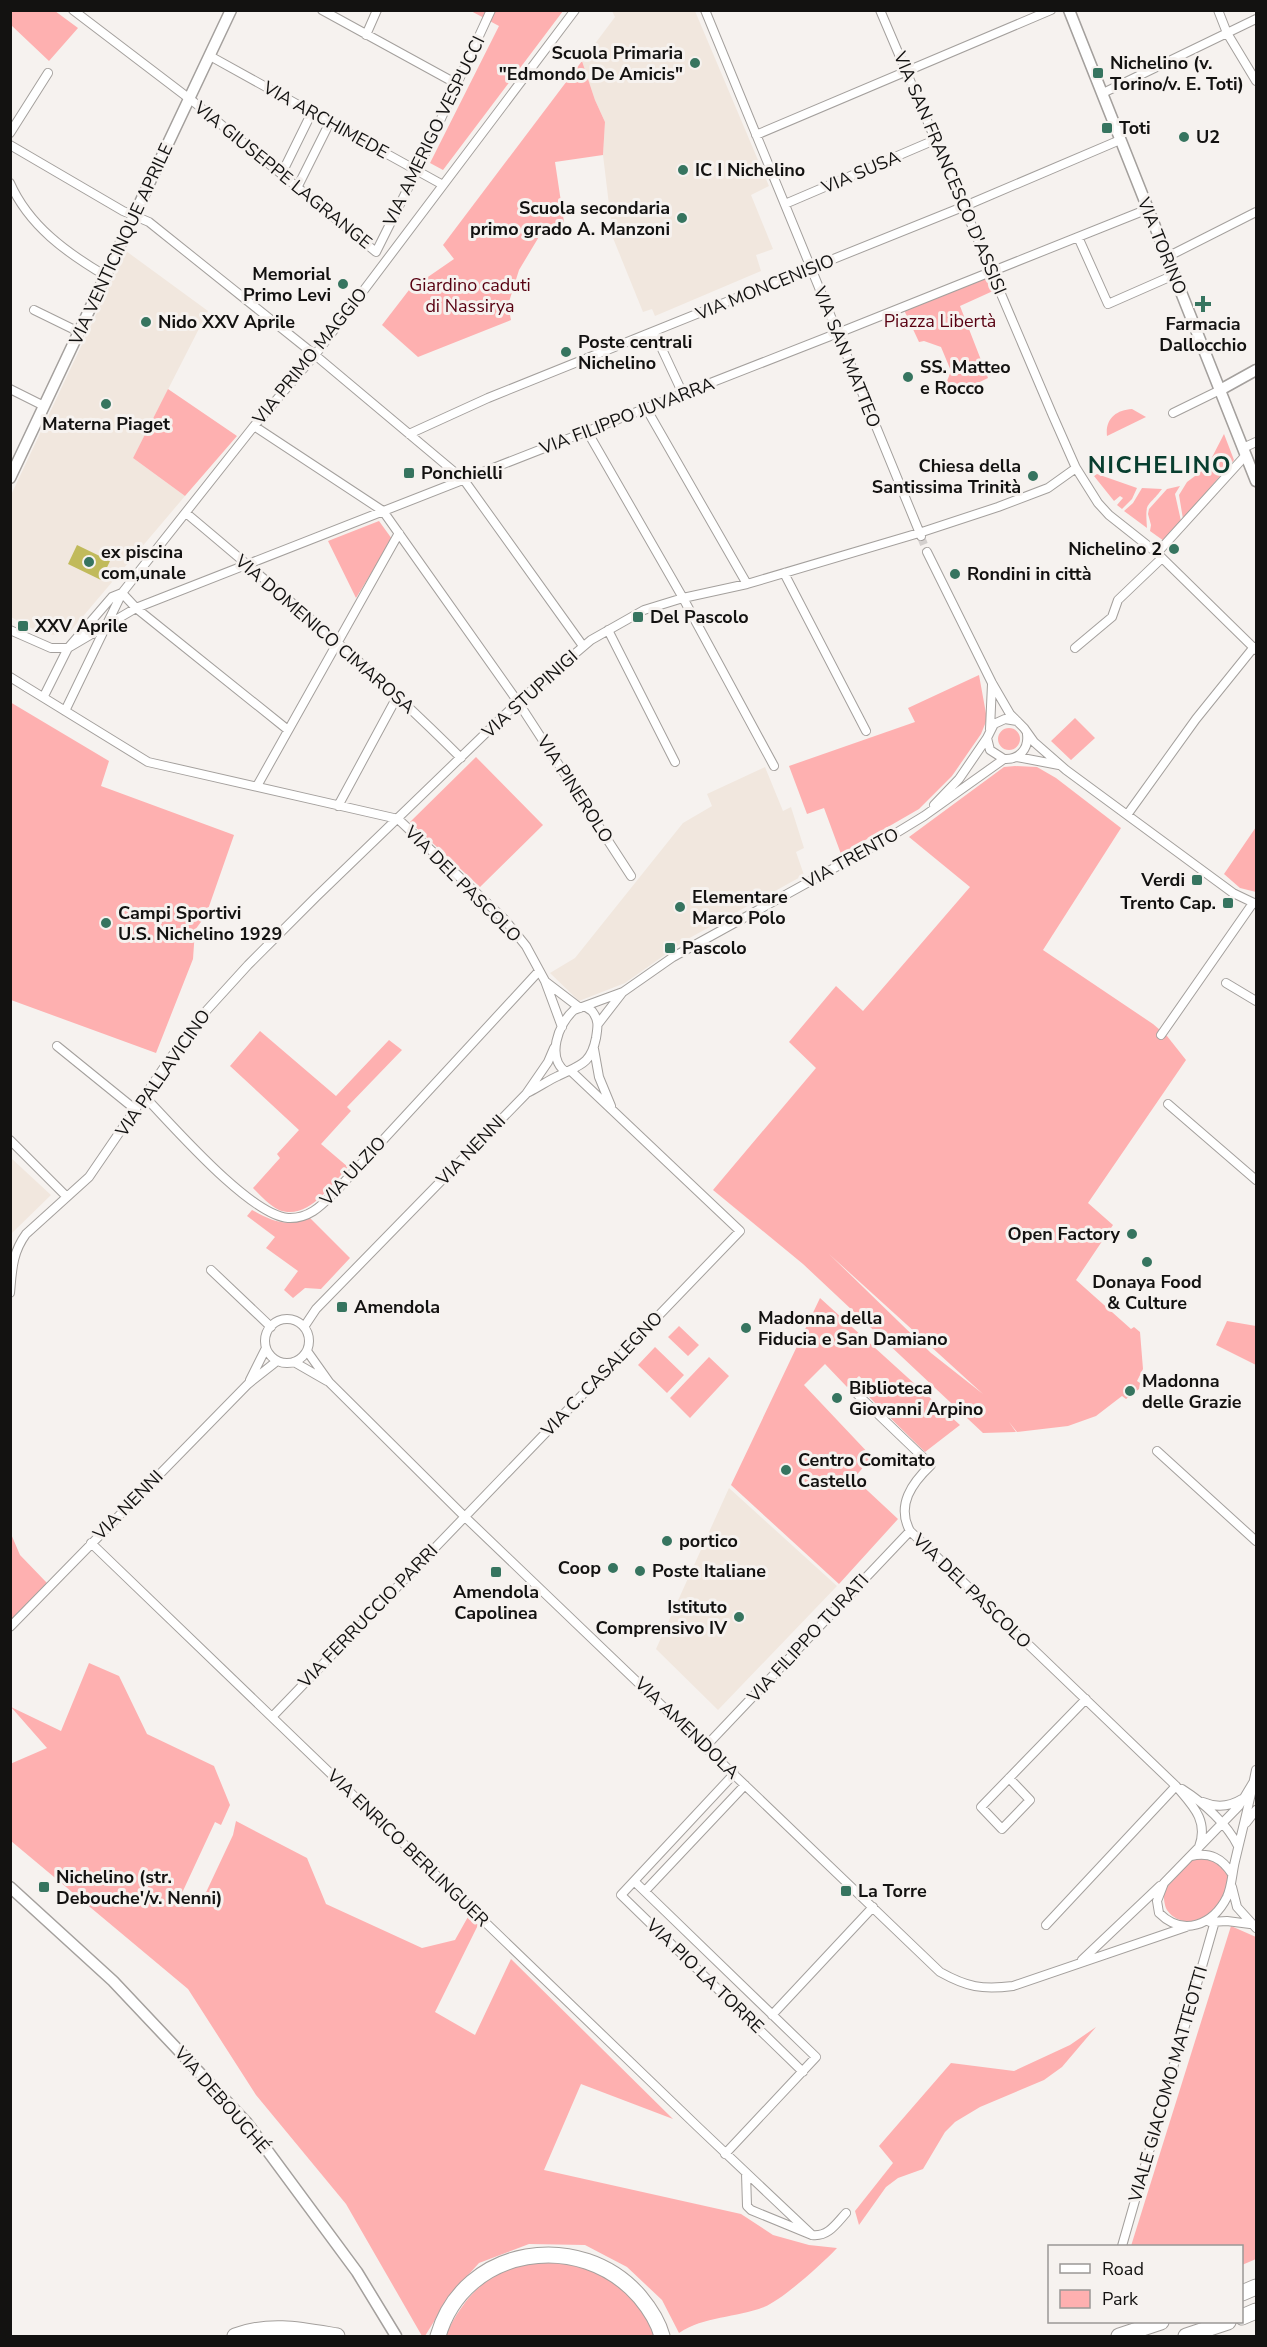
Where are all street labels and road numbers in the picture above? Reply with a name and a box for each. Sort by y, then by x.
street label: VIA AMERIGO VESPUCCI [377,32,491,231]
street label: VIA SAN FRANCESCO D'ASSISI [887,47,1012,298]
street label: VIA ARCHIMEDE [258,75,393,164]
street label: VIA GIUSEPPE LAGRANGE [188,95,377,254]
street label: VIA VENTICINQUE APRILE [63,139,178,350]
street label: VIA SUSA [817,145,904,200]
street label: VIA TORINO [1131,193,1192,298]
street label: VIA MONCENISIO [691,248,838,326]
street label: VIA SAN MATTEO [807,282,886,431]
street label: VIA PRIMO MAGGIO [247,283,373,430]
street label: VIA FILIPPO JUVARRA [535,372,718,461]
street label: VIA DOMENICO CIMAROSA [229,548,420,719]
street label: VIA STUPINIGI [476,645,583,744]
street label: VIA PINEROLO [531,730,619,847]
street label: VIA DEL PASCOLO [399,820,527,948]
street label: VIA TRENTO [798,822,903,895]
street label: VIA PALLAVICINO [110,1005,216,1142]
street label: VIA NENNI [430,1109,511,1191]
street label: VIA ULZIO [314,1131,391,1212]
street label: VIA C. CASALEGNO [535,1306,668,1442]
street label: VIA NENNI [87,1465,168,1546]
street label: VIA DEL PASCOLO [907,1528,1036,1654]
street label: VIA FERRUCCIO PARRI [292,1539,443,1694]
street label: VIA FILIPPO TURATI [741,1569,874,1708]
street label: VIA AMENDOLA [629,1671,745,1784]
street label: VIA ENRICO BERLINGUER [321,1763,494,1932]
street label: VIA PIO LA TORRE [640,1913,769,2038]
street label: VIALE GIACOMO MATTEOTTI [1123,1963,1213,2206]
street label: VIA DEBOUCHÉ [168,2041,275,2158]

